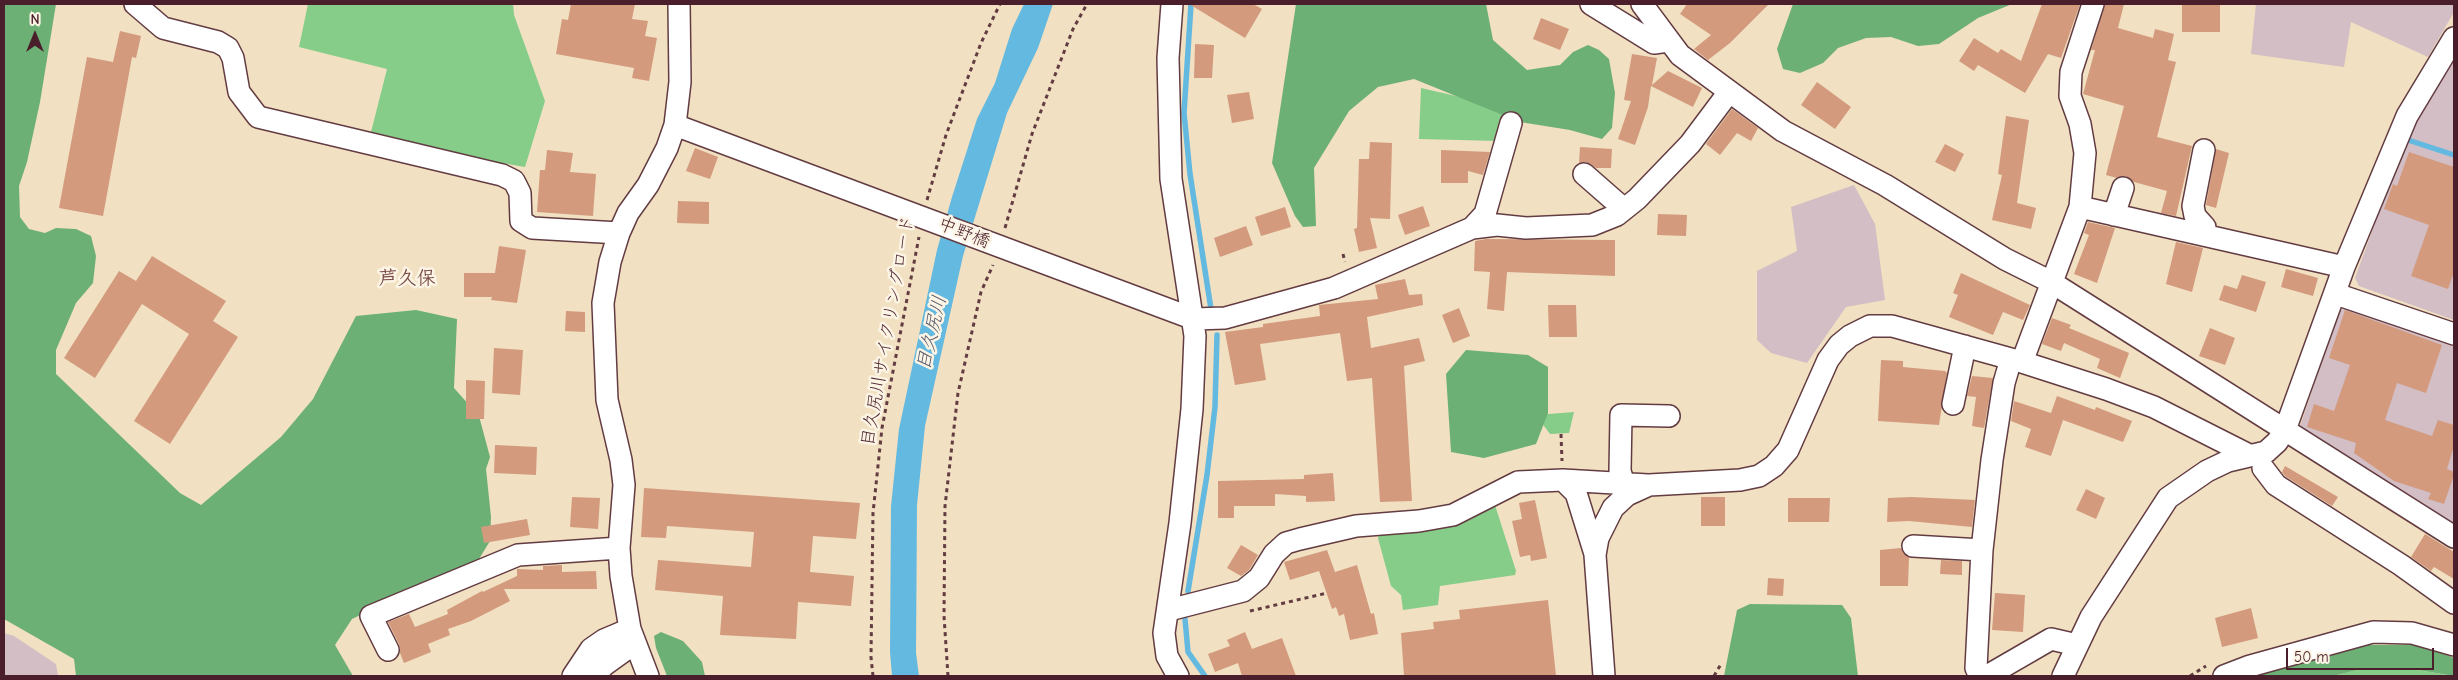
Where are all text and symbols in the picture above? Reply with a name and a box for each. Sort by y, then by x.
north arrow [10,10,60,60]
text: N [30,11,40,28]
street label: 中野橋 [935,213,993,253]
street label: 目久尻川サイクリングロード [857,214,919,448]
district label: 芦久保 [379,268,435,290]
water label: 目久尻川 [912,293,952,373]
scale bar [2288,638,2436,670]
text: 50 m [2294,648,2329,666]

